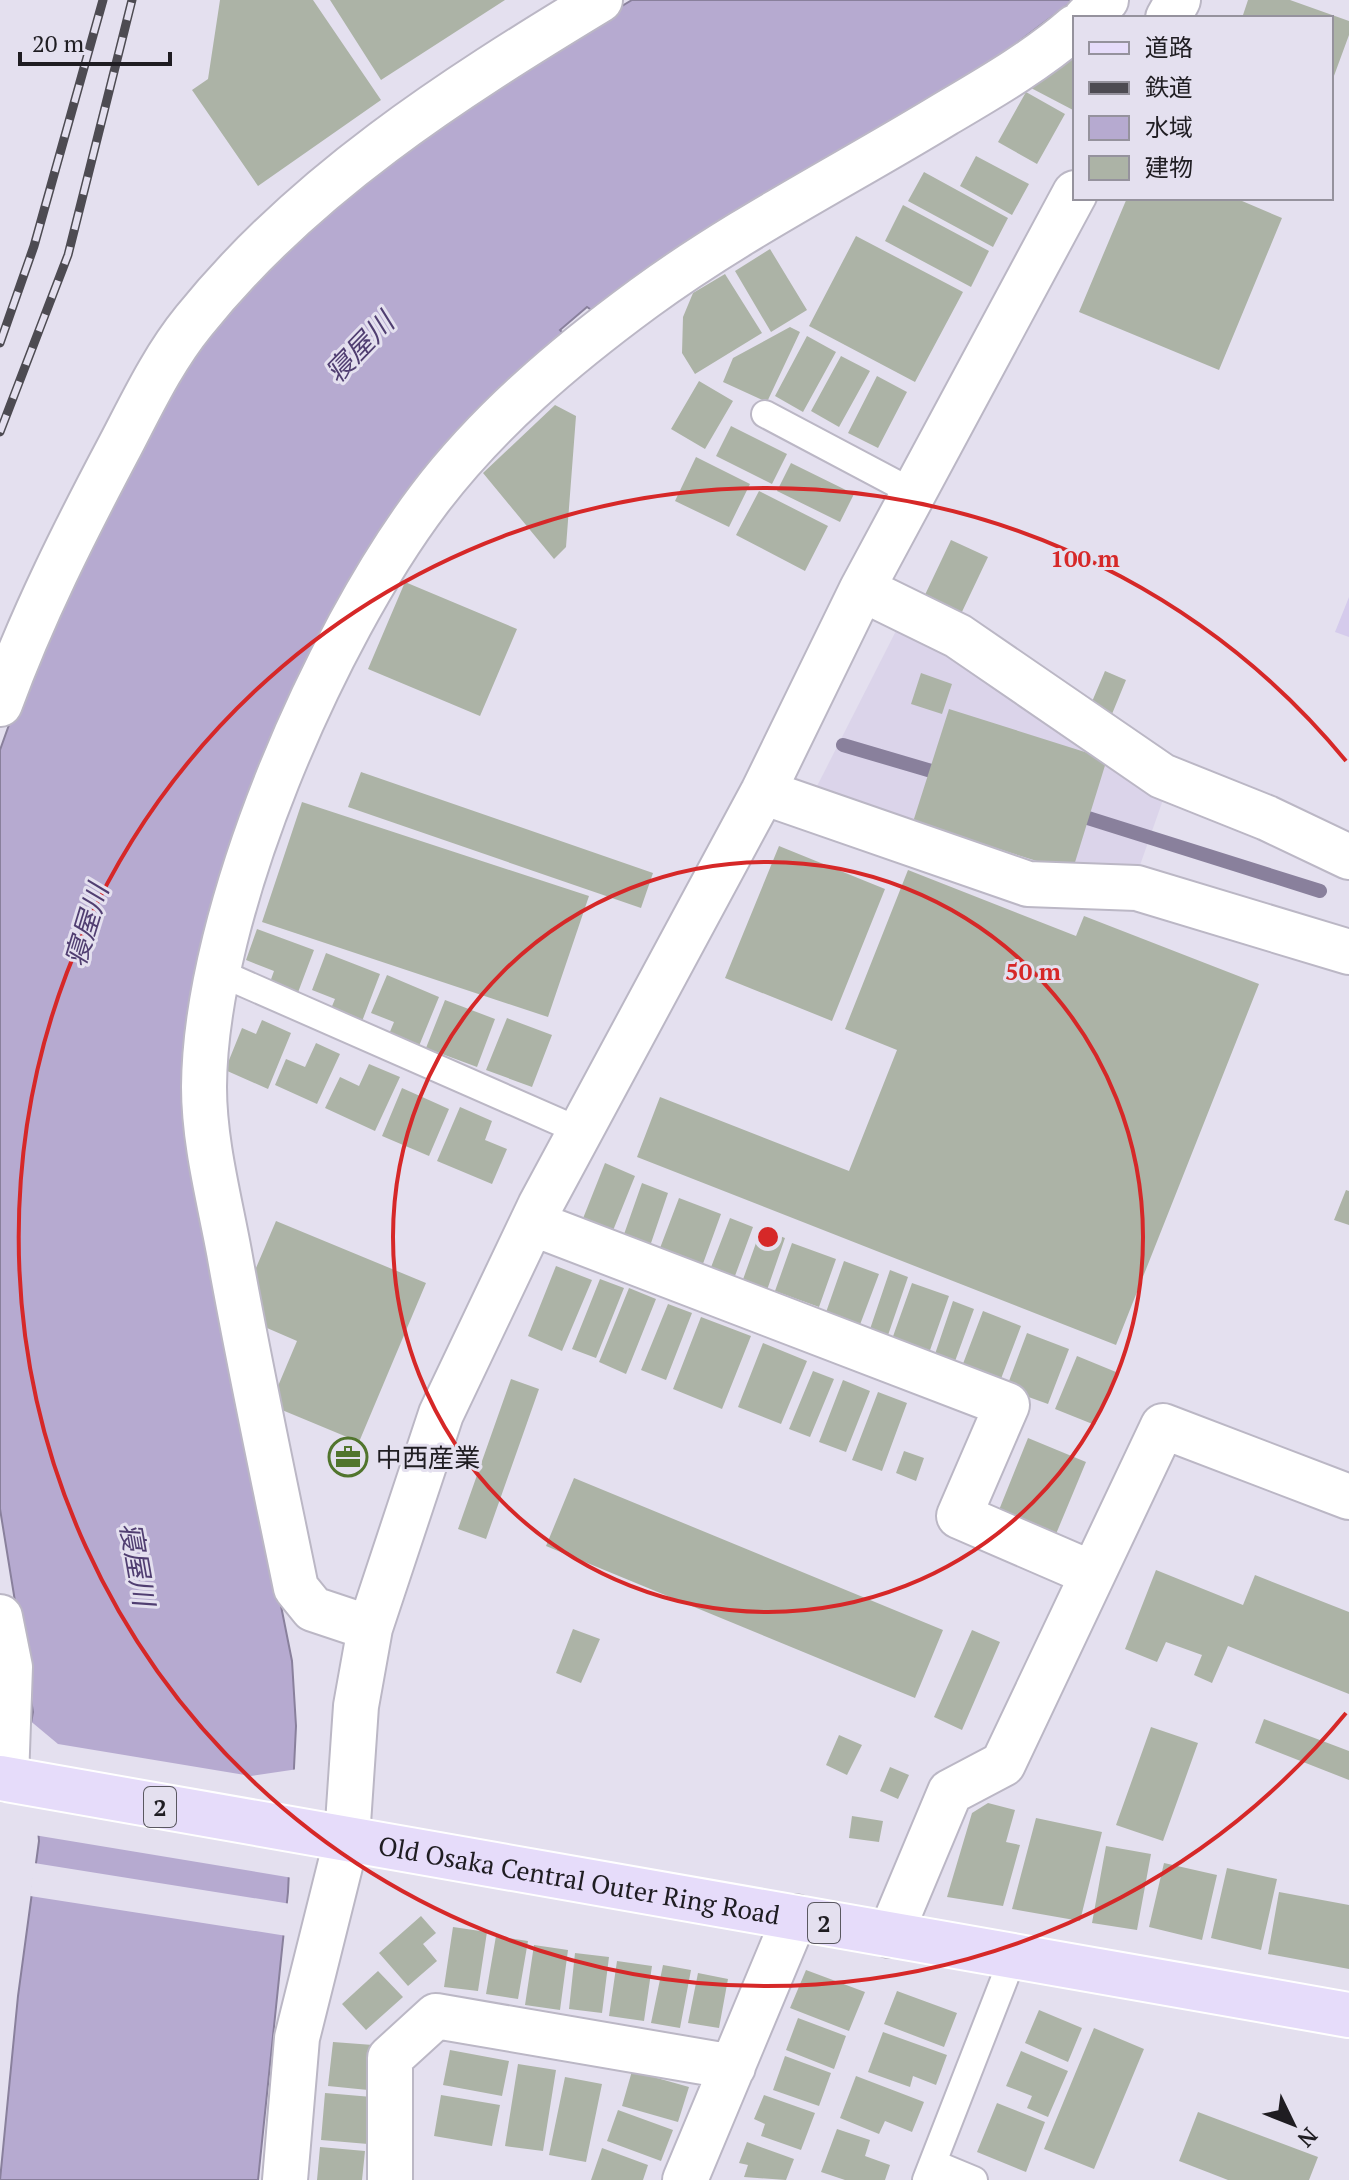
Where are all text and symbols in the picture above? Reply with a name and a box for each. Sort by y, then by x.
scale bar [20,16,170,66]
legend [1073,16,1333,200]
text: 20 m [32,27,84,59]
text: 道路 [1145,31,1193,63]
text: 鉄道 [1145,71,1193,103]
text: 水域 [1145,111,1193,143]
text: 建物 [1145,151,1193,183]
water label: 寝屋川 [317,302,404,390]
text: 100 m [1050,542,1120,574]
water label: 寝屋川 [56,877,117,971]
text: 50 m [1005,955,1061,987]
centre of rings [754,1223,782,1251]
office icon: 中西産業 [327,1436,369,1478]
place label: 中西産業 [376,1440,480,1474]
water label: 寝屋川 [112,1519,164,1612]
road number: 2 [144,1787,176,1827]
street label: Old Osaka Central Outer Ring Road [376,1828,783,1932]
road number: 2 [808,1903,840,1943]
north arrow [1253,2084,1333,2164]
text: N [1291,2122,1324,2154]

